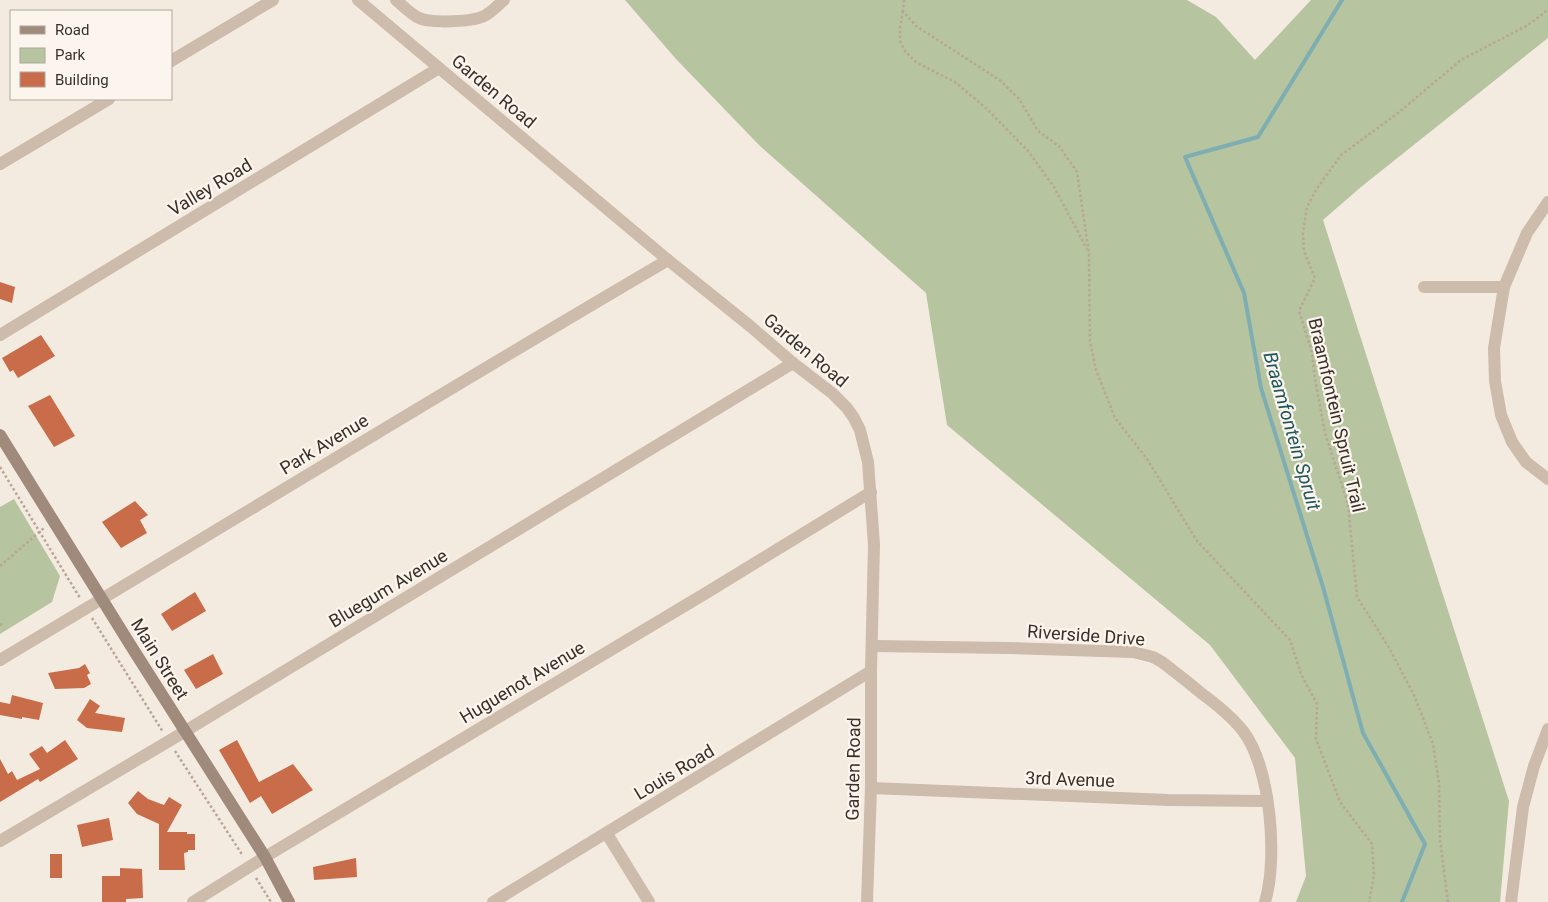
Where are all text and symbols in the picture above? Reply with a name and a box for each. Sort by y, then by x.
legend [10,10,172,100]
text: Road [55,21,89,39]
text: Park [55,46,86,64]
street label: Garden Road [448,50,540,132]
text: Building [55,71,109,89]
street label: Valley Road [165,154,255,220]
street label: Garden Road [760,309,852,391]
street label: Braamfontein Spruit Trail [1304,316,1370,514]
water label: Braamfontein Spruit [1258,349,1326,514]
street label: Park Avenue [276,409,372,479]
street label: Bluegum Avenue [325,544,451,632]
street label: Main Street [127,615,193,704]
street label: Riverside Drive [1026,620,1146,650]
street label: Huguenot Avenue [456,636,588,728]
street label: Garden Road [842,717,864,821]
street label: Louis Road [630,740,718,804]
street label: 3rd Avenue [1025,767,1115,791]

